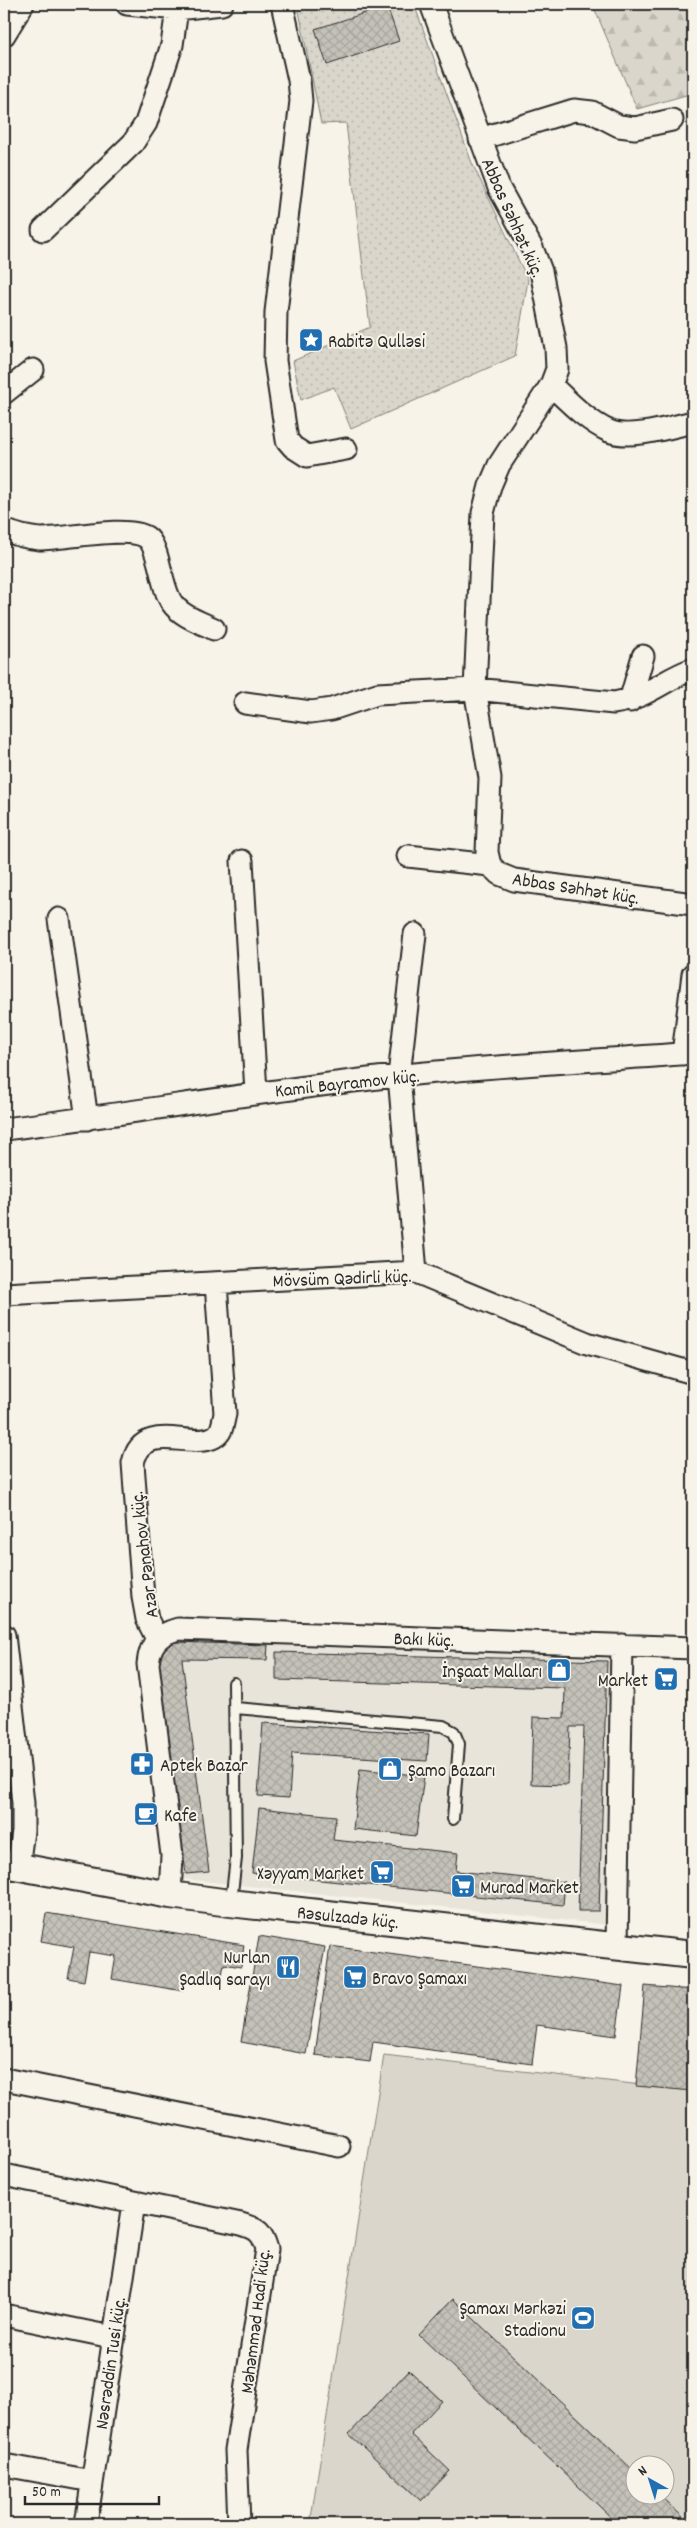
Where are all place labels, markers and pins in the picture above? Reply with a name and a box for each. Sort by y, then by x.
place icon: Rabitə Qulləsi [298,327,324,353]
place label: Rabitə Qulləsi [328,330,426,357]
shop icon: İnşaat Malları [546,1657,572,1683]
place label: İnşaat Malları [442,1660,542,1687]
supermarket icon: Market [653,1666,679,1692]
place label: Market [598,1669,648,1696]
pharmacy icon: Aptek Bazar [129,1751,155,1777]
place label: Aptek Bazar [160,1754,248,1781]
shop icon: Şamo Bazarı [377,1756,403,1782]
place label: Şamo Bazarı [408,1759,495,1786]
cafe icon: Kafe [133,1801,159,1827]
place label: Kafe [164,1804,197,1831]
supermarket icon: Xəyyam Market [369,1859,395,1885]
place label: Xəyyam Market [257,1862,364,1889]
supermarket icon: Murad Market [450,1873,476,1899]
place label: Murad Market [480,1876,579,1903]
place label: Nurlan Şadlıq sarayı [179,1946,270,1995]
restaurant icon: Nurlan Şadlıq sarayı [275,1954,301,1980]
supermarket icon: Bravo Şamaxı [342,1964,368,1990]
place label: Bravo Şamaxı [372,1967,467,1994]
place label: Şamaxı Mərkəzi Stadionu [460,2297,567,2346]
sports icon: Şamaxı Mərkəzi Stadionu [570,2305,596,2331]

